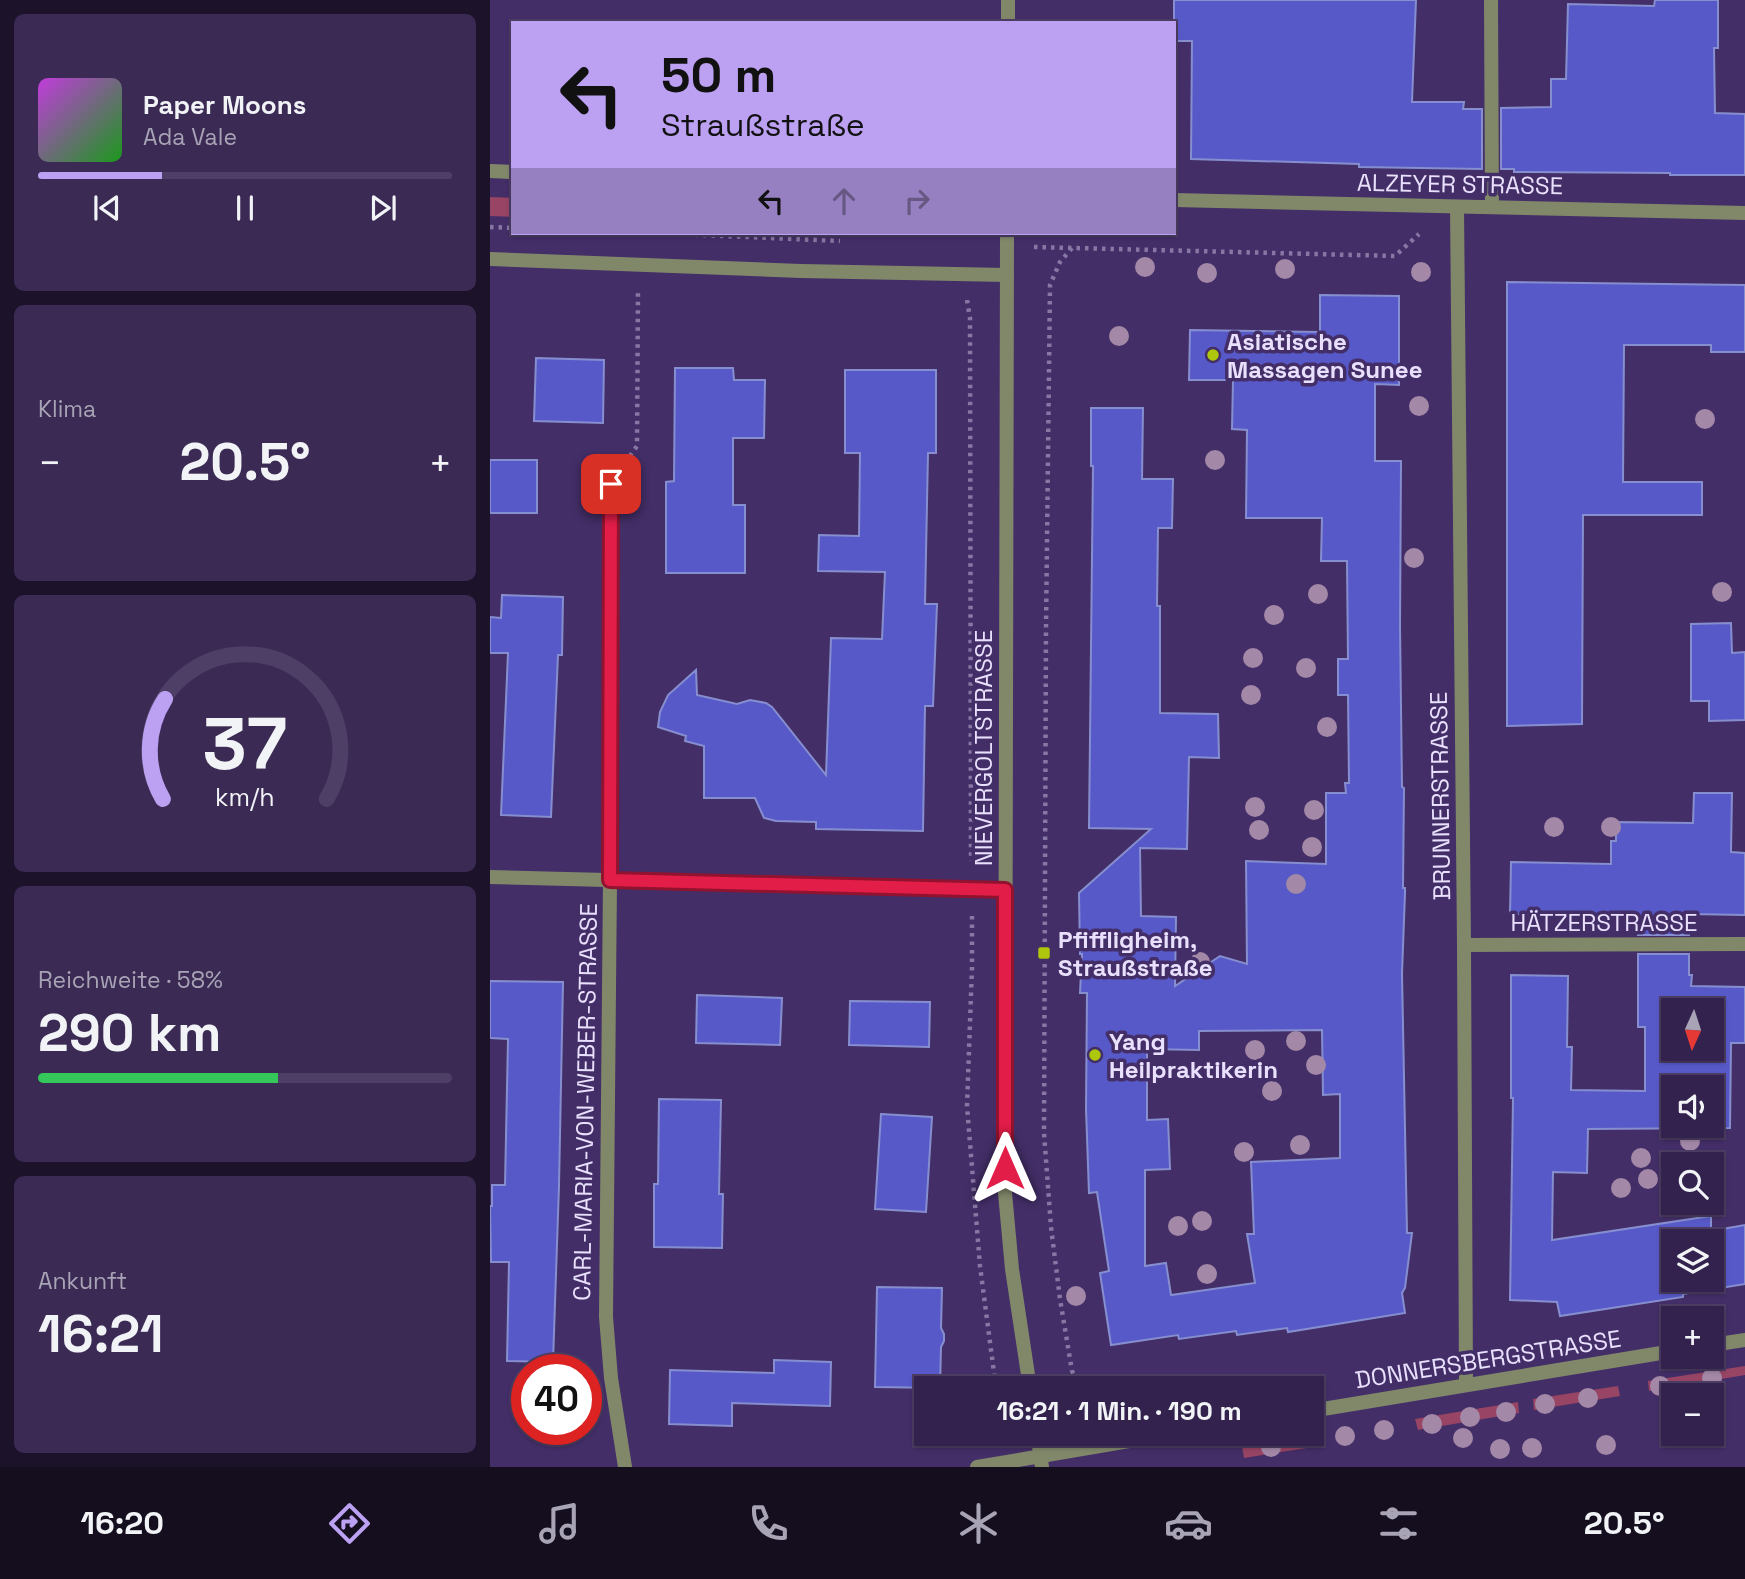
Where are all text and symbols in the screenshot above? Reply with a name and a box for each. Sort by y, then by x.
text: 50 m [661,44,776,106]
icon: left [546,49,637,140]
text: Paper Moons [143,88,306,122]
text: Straußstraße [661,105,865,145]
text: Ada Vale [143,122,237,152]
street label: ALZEYER STRASSE [1357,167,1563,201]
icon: left [752,182,790,220]
icon: ahead [825,182,863,220]
icon: right [898,182,936,220]
icon: previous [88,189,126,227]
icon: pause [226,189,264,227]
icon: next [364,189,402,227]
place label: Asiatische Massagen Sunee [1227,326,1422,385]
marker: Asiatische Massagen Sunee [1205,347,1221,363]
text: Klima [38,394,96,424]
text: 20.5° [179,429,311,495]
text: − [38,439,62,487]
text: + [428,439,452,487]
pin [581,454,641,514]
icon: arrive [592,465,630,503]
street label: NIEVERGOLTSTRASSE [968,630,999,866]
street label: BRUNNERSTRASSE [1423,691,1457,901]
text: 37 [203,698,287,791]
text: km/h [215,781,275,813]
street label: CARL-MARIA-VON-WEBER-STRASSE [566,903,604,1301]
street label: HÄTZERSTRASSE [1511,907,1697,938]
place label: Pfiffligheim, Straußstraße [1058,924,1213,983]
marker: Pfiffligheim, Straußstraße [1036,945,1052,961]
text: Reichweite · 58% [38,965,223,995]
north arrow [1661,998,1724,1060]
map controls [1661,998,1724,1446]
text: 290 km [38,1000,221,1066]
place label: Yang Heilpraktikerin [1109,1026,1278,1085]
marker: Yang Heilpraktikerin [1087,1047,1103,1063]
button: sound [1661,1075,1724,1138]
position arrow [968,1131,1042,1205]
button: search [1661,1152,1724,1215]
button: layers [1661,1229,1724,1292]
text: Ankunft [38,1266,127,1296]
text: 16:21 [38,1301,164,1367]
button: + [1661,1306,1724,1369]
street label: DONNERSBERGSTRASSE [1353,1323,1623,1395]
speed limit sign: 40 [511,1354,602,1445]
button: − [1661,1383,1724,1446]
text: 16:21 · 1 Min. · 190 m [996,1394,1242,1428]
icon: directions [325,1499,374,1548]
icon: music [535,1499,584,1548]
icon: phone [744,1499,793,1548]
icon: climate [954,1499,1003,1548]
icon: car [1164,1499,1213,1548]
icon: filters [1374,1499,1423,1548]
text: 16:20 [80,1503,164,1543]
text: 20.5° [1584,1503,1665,1543]

